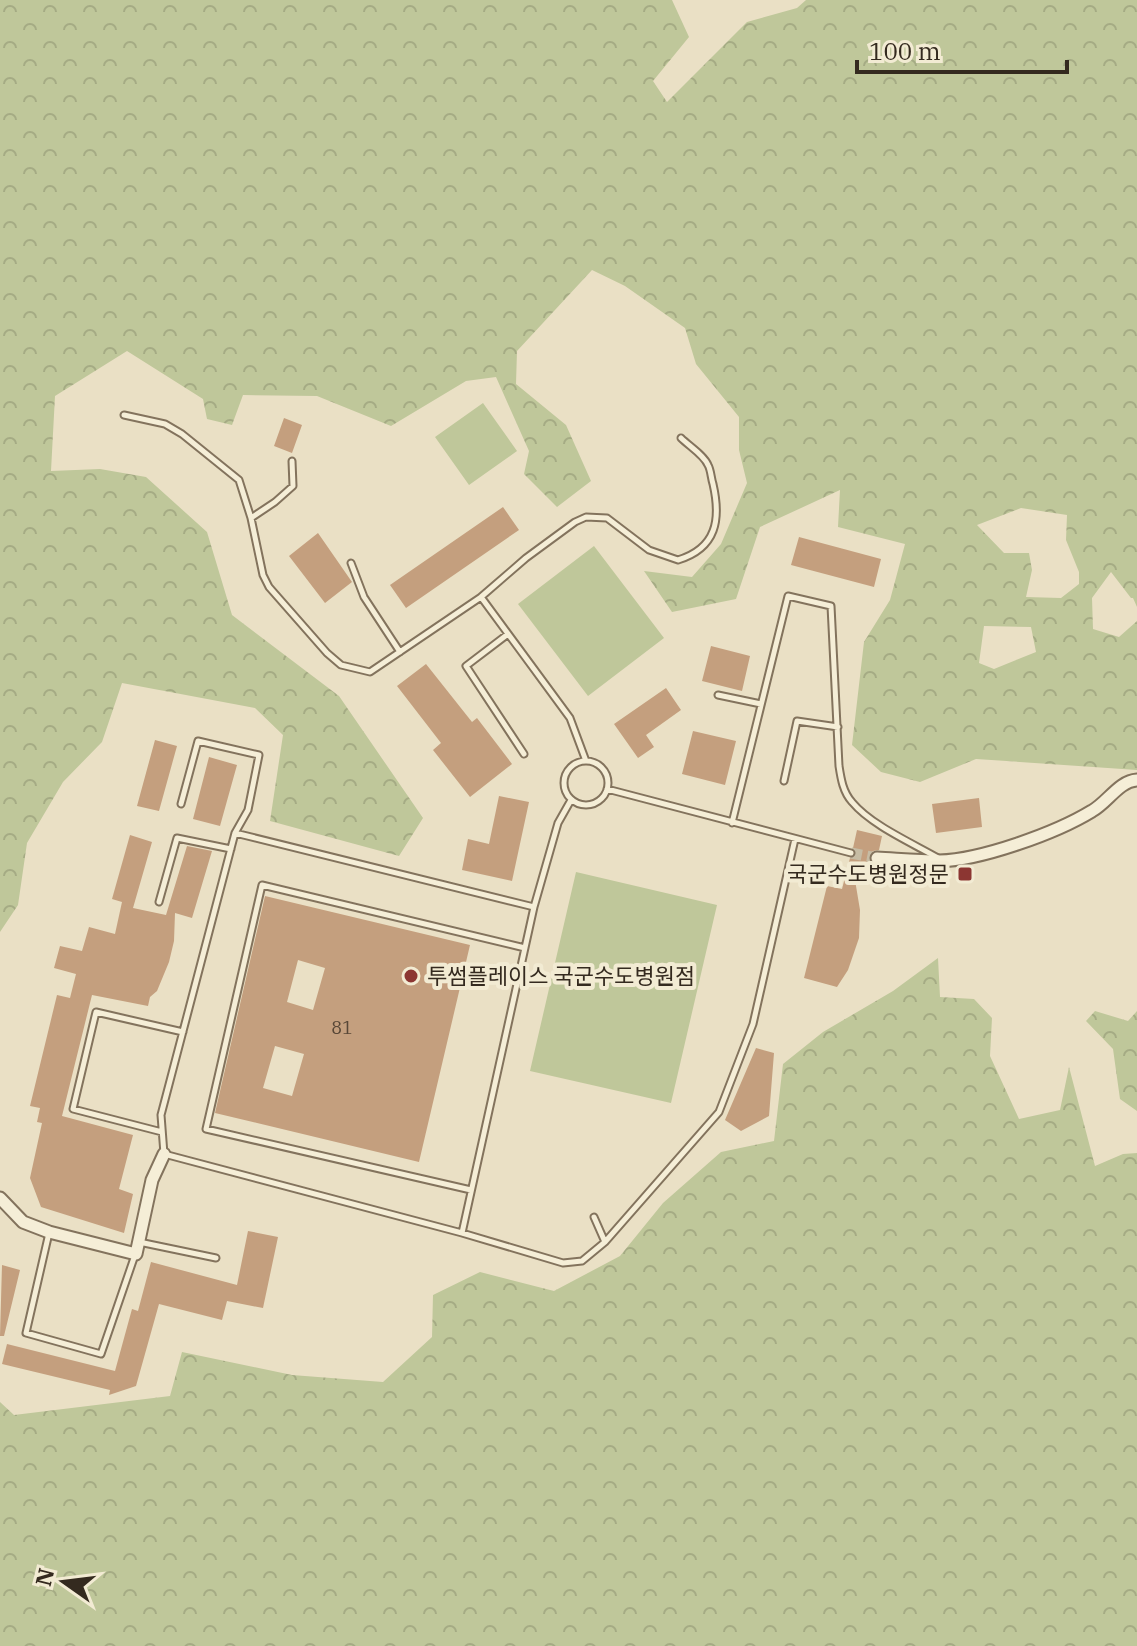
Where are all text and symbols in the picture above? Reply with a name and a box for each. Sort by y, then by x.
scale bar [857,24,1067,74]
text: 100 m [869,35,941,67]
place label: 국군수도병원정문 [787,859,949,888]
marker: 국군수도병원정문 [956,865,974,883]
place label: 투썸플레이스 국군수도병원점 [427,961,695,990]
marker: 투썸플레이스 국군수도병원점 [402,967,420,985]
house number: 81 [331,1016,353,1039]
north arrow [24,1542,104,1622]
text: N [28,1565,60,1589]

